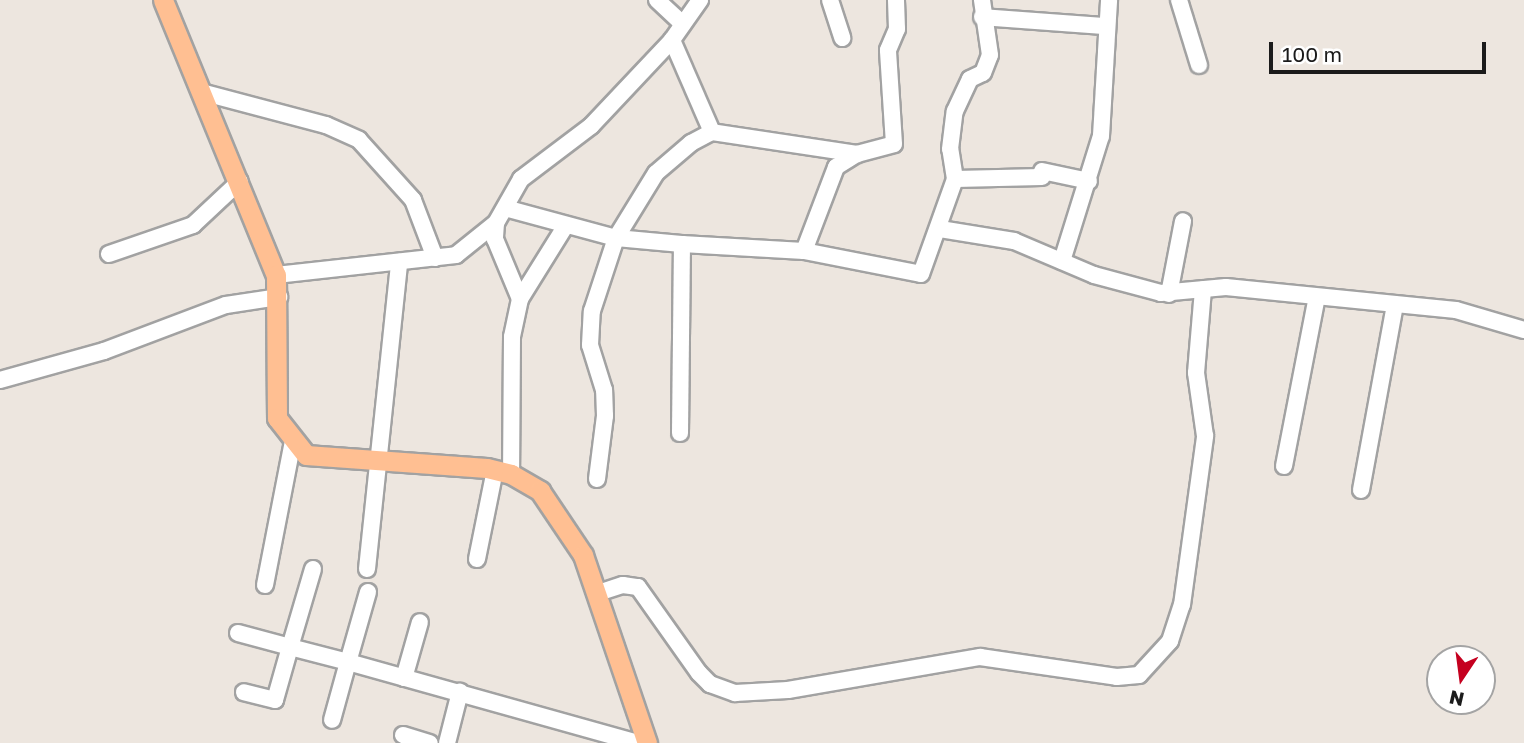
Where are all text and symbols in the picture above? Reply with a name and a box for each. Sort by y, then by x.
scale bar [1272,28,1489,72]
text: 100 m [1282,41,1342,67]
north arrow [1426,645,1496,715]
text: N [1447,686,1466,712]

